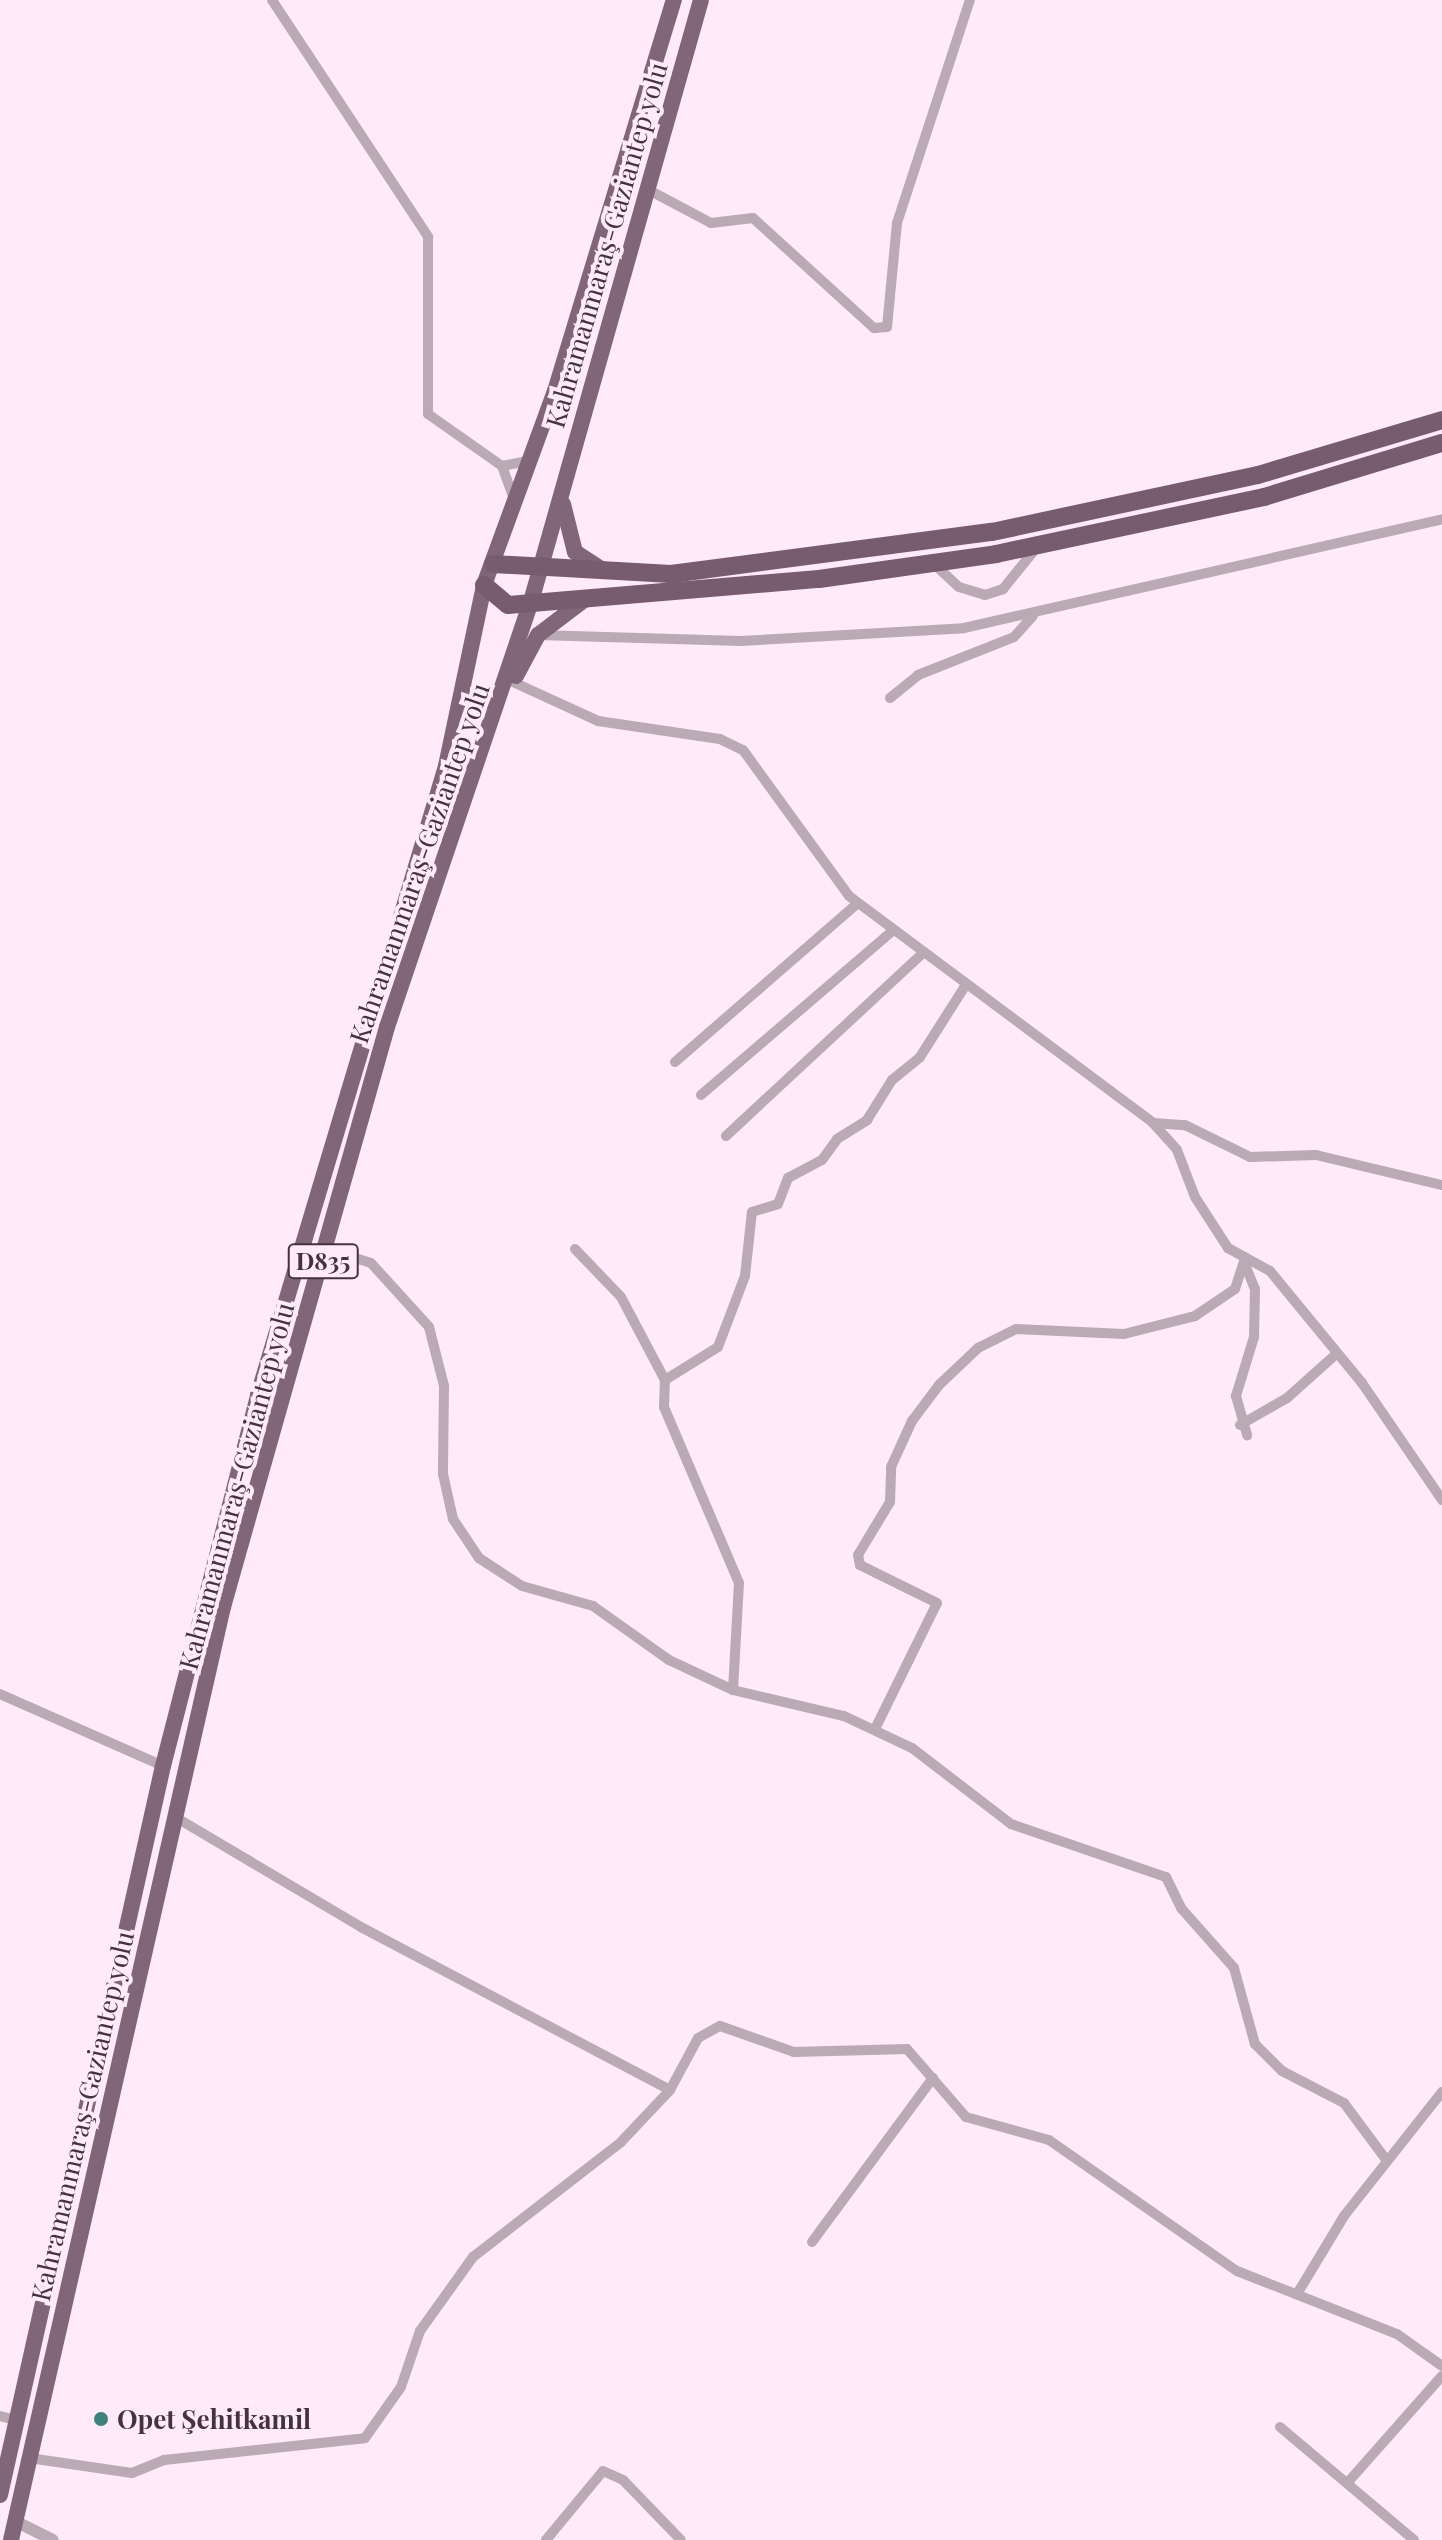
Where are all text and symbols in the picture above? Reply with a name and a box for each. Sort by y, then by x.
street label: Kahramanmaraş-Gaziantep yolu [539,58,673,432]
street label: Kahramanmaraş-Gaziantep yolu [342,679,496,1047]
road number: D835 [287,1241,359,1281]
street label: Kahramanmaraş-Gaziantep yolu [172,1299,300,1673]
street label: Kahramanmaraş-Gaziantep yolu [24,1928,140,2304]
place label: Opet Şehitkamil [117,2403,311,2435]
marker: Opet Şehitkamil [92,2410,110,2428]

